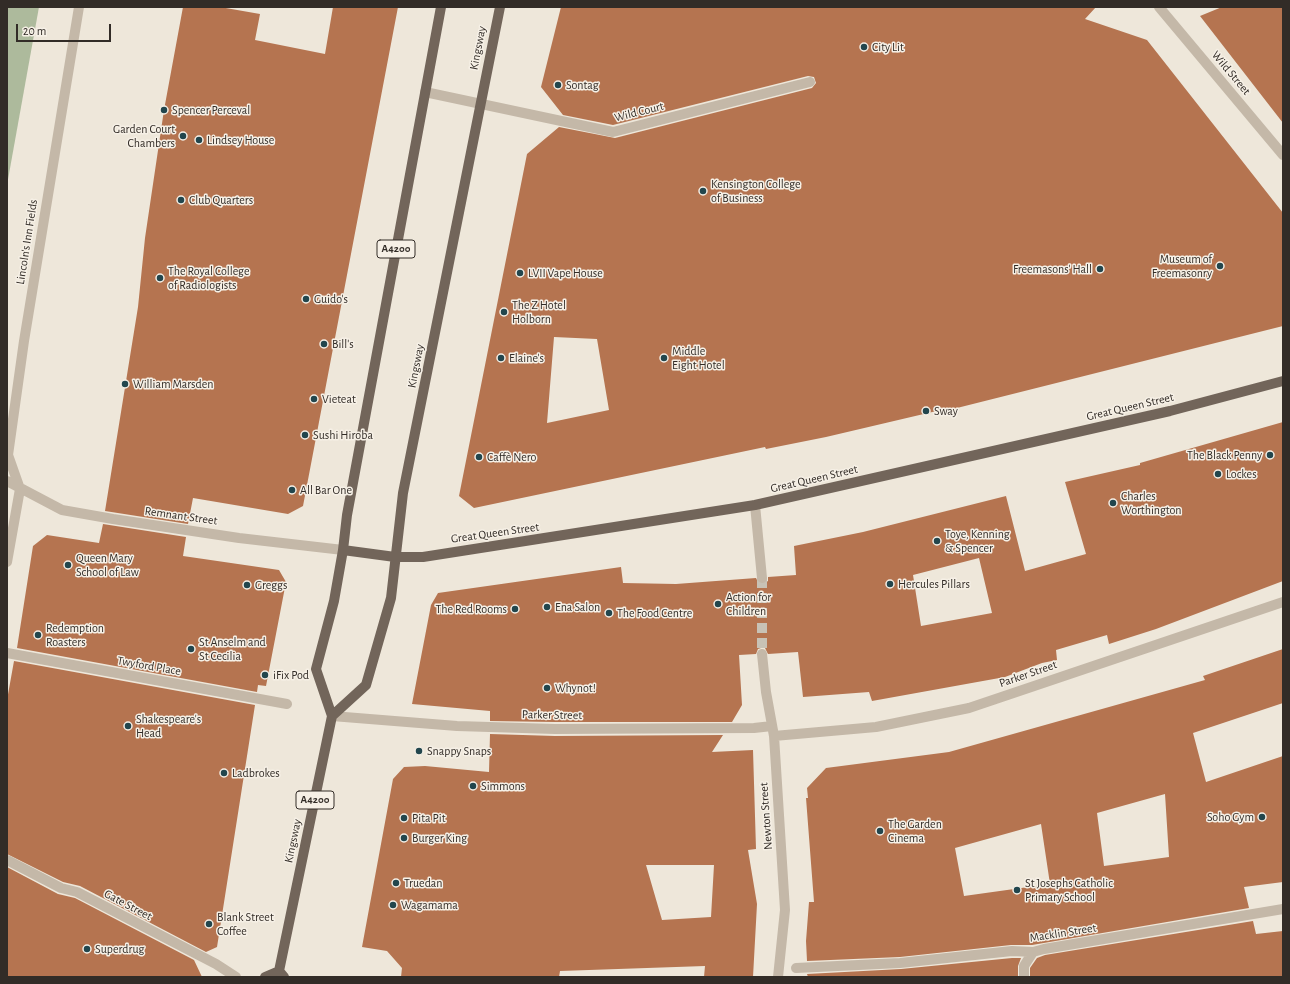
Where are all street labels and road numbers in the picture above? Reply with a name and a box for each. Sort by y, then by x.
street label: Kingsway [467,25,489,71]
street label: Wild Street [1208,48,1254,98]
street label: Wild Court [613,99,665,125]
street label: Lincoln's Inn Fields [13,198,41,286]
road number: A4200 [377,240,415,258]
street label: Kingsway [405,343,427,389]
street label: Great Queen Street [1085,390,1175,424]
street label: Great Queen Street [769,462,859,496]
street label: Remnant Street [144,504,218,528]
street label: Great Queen Street [450,520,540,546]
street label: Twyford Place [116,653,182,679]
street label: Parker Street [997,657,1059,691]
street label: Parker Street [522,707,582,723]
street label: Newton Street [756,782,776,850]
road number: A4200 [296,791,334,809]
street label: Kingsway [281,818,305,864]
street label: Gate Street [102,886,154,924]
street label: Macklin Street [1029,921,1097,945]

